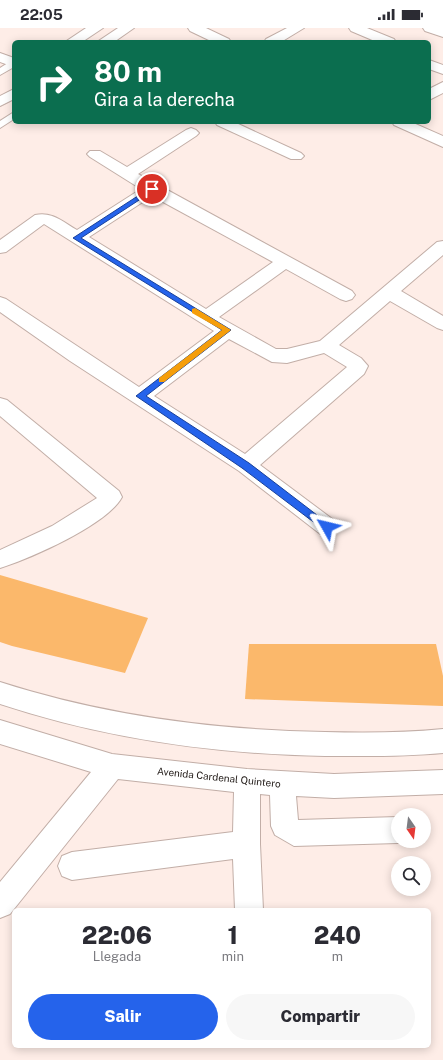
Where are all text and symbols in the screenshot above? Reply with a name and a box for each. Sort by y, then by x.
text: 22:05 [20,6,63,23]
text: 80 m [94,55,162,88]
icon: right [28,56,80,108]
text: Gira a la derecha [94,89,235,110]
pin [135,172,169,206]
icon: arrive [141,178,163,200]
position arrow [306,506,348,548]
street label: Avenida Cardenal Quintero [157,765,282,789]
north arrow [391,808,431,848]
map controls [391,808,431,896]
button: search [391,856,431,896]
text: 22:06 [82,921,152,949]
text: 1 [228,921,238,949]
text: 240 [314,921,361,949]
text: Llegada [93,949,141,964]
text: min [222,949,244,964]
text: m [332,949,343,964]
button: Salir [28,994,218,1040]
button: Compartir [226,994,415,1040]

